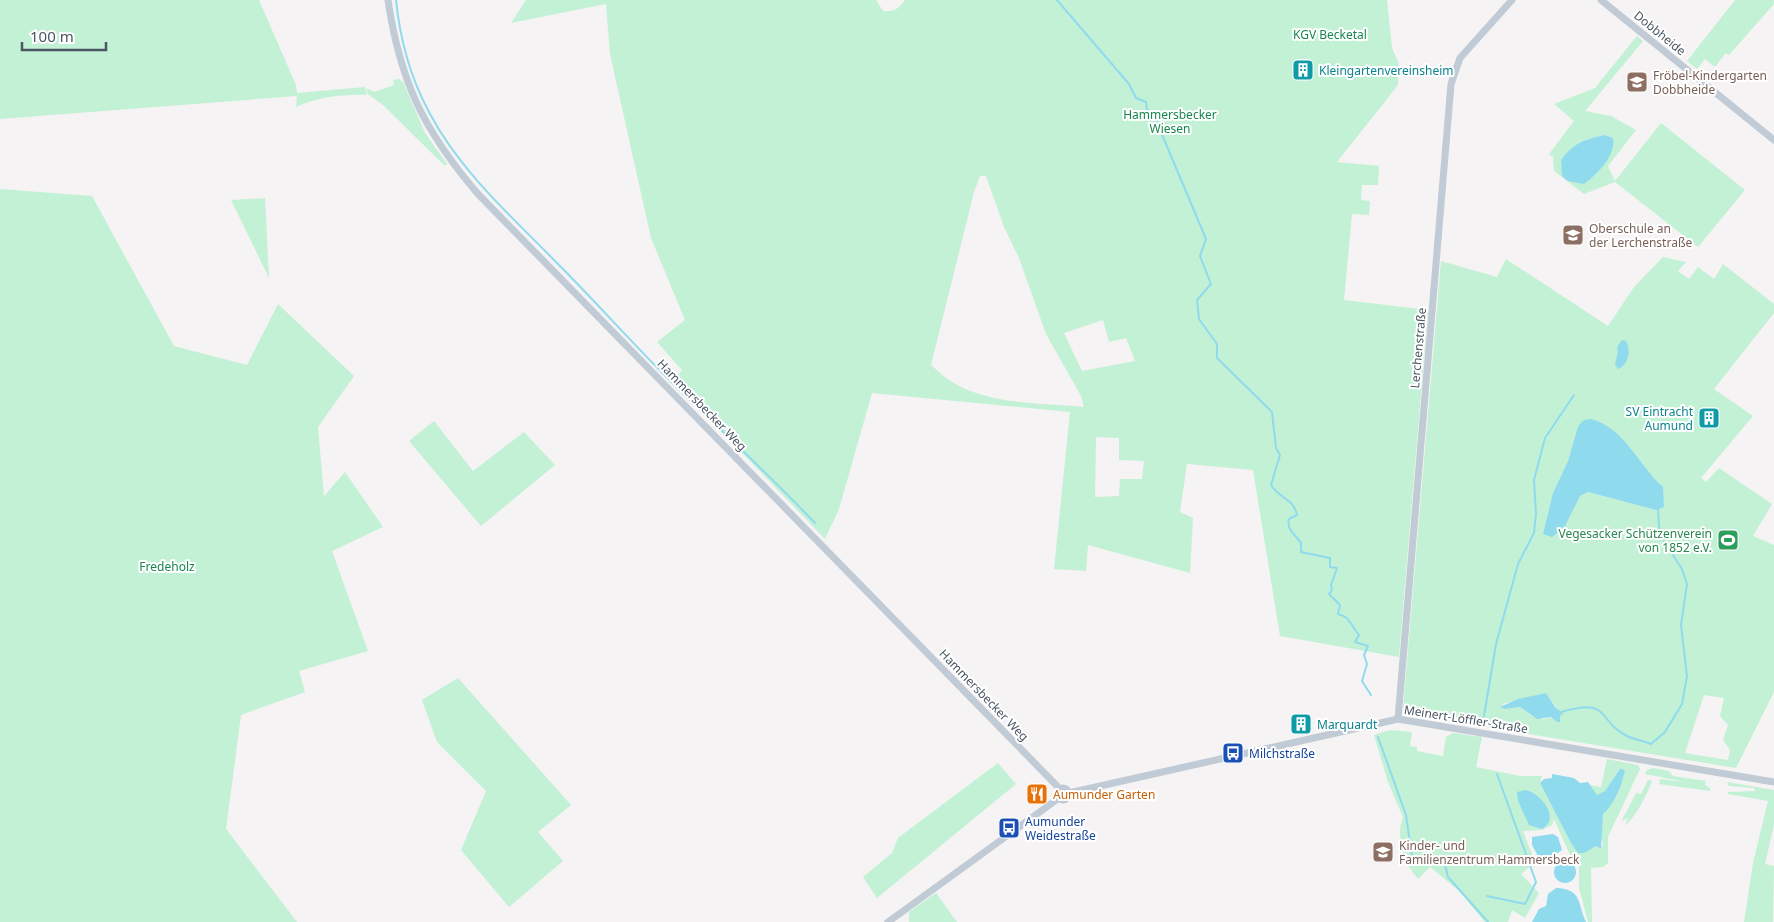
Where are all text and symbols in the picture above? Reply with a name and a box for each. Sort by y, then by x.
street label: Dobbheide [1630,7,1690,59]
scale bar [22,20,106,52]
text: 100 m [30,26,74,46]
park label: KGV Becketal [1293,26,1367,43]
building icon: Kleingartenvereinsheim [1291,58,1315,82]
place label: Kleingartenvereinsheim [1319,62,1454,79]
place label: Fröbel-Kindergarten Dobbheide [1653,67,1767,98]
school or university icon: Fröbel-Kindergarten Dobbheide [1625,70,1649,94]
park label: Hammersbecker Wiesen [1123,106,1217,137]
place label: Oberschule an der Lerchenstraße [1589,220,1692,251]
school or university icon: Oberschule an der Lerchenstraße [1561,223,1585,247]
street label: Lerchenstraße [1406,307,1430,389]
street label: Hammersbecker Weg [654,355,750,455]
place label: SV Eintracht Aumund [1626,403,1694,434]
building icon: SV Eintracht Aumund [1697,406,1721,430]
place label: Vegesacker Schützenverein von 1852 e.V. [1558,525,1712,556]
sports icon: Vegesacker Schützenverein von 1852 e.V. [1716,528,1740,552]
park label: Fredeholz [139,558,195,575]
street label: Hammersbecker Weg [936,645,1032,745]
street label: Meinert-Löffler-Straße [1403,701,1529,737]
building icon: Marquardt [1289,712,1313,736]
place label: Marquardt [1317,716,1378,733]
bus stop icon: Milchstraße [1221,741,1245,765]
place label: Milchstraße [1249,745,1315,762]
restaurant icon: Aumunder Garten [1025,782,1049,806]
place label: Aumunder Garten [1053,786,1155,803]
place label: Aumunder Weidestraße [1025,813,1096,844]
bus stop icon: Aumunder Weidestraße [997,816,1021,840]
place label: Kinder- und Familienzentrum Hammersbeck [1399,837,1580,868]
school or university icon: Kinder- und Familienzentrum Hammersbeck [1371,840,1395,864]

